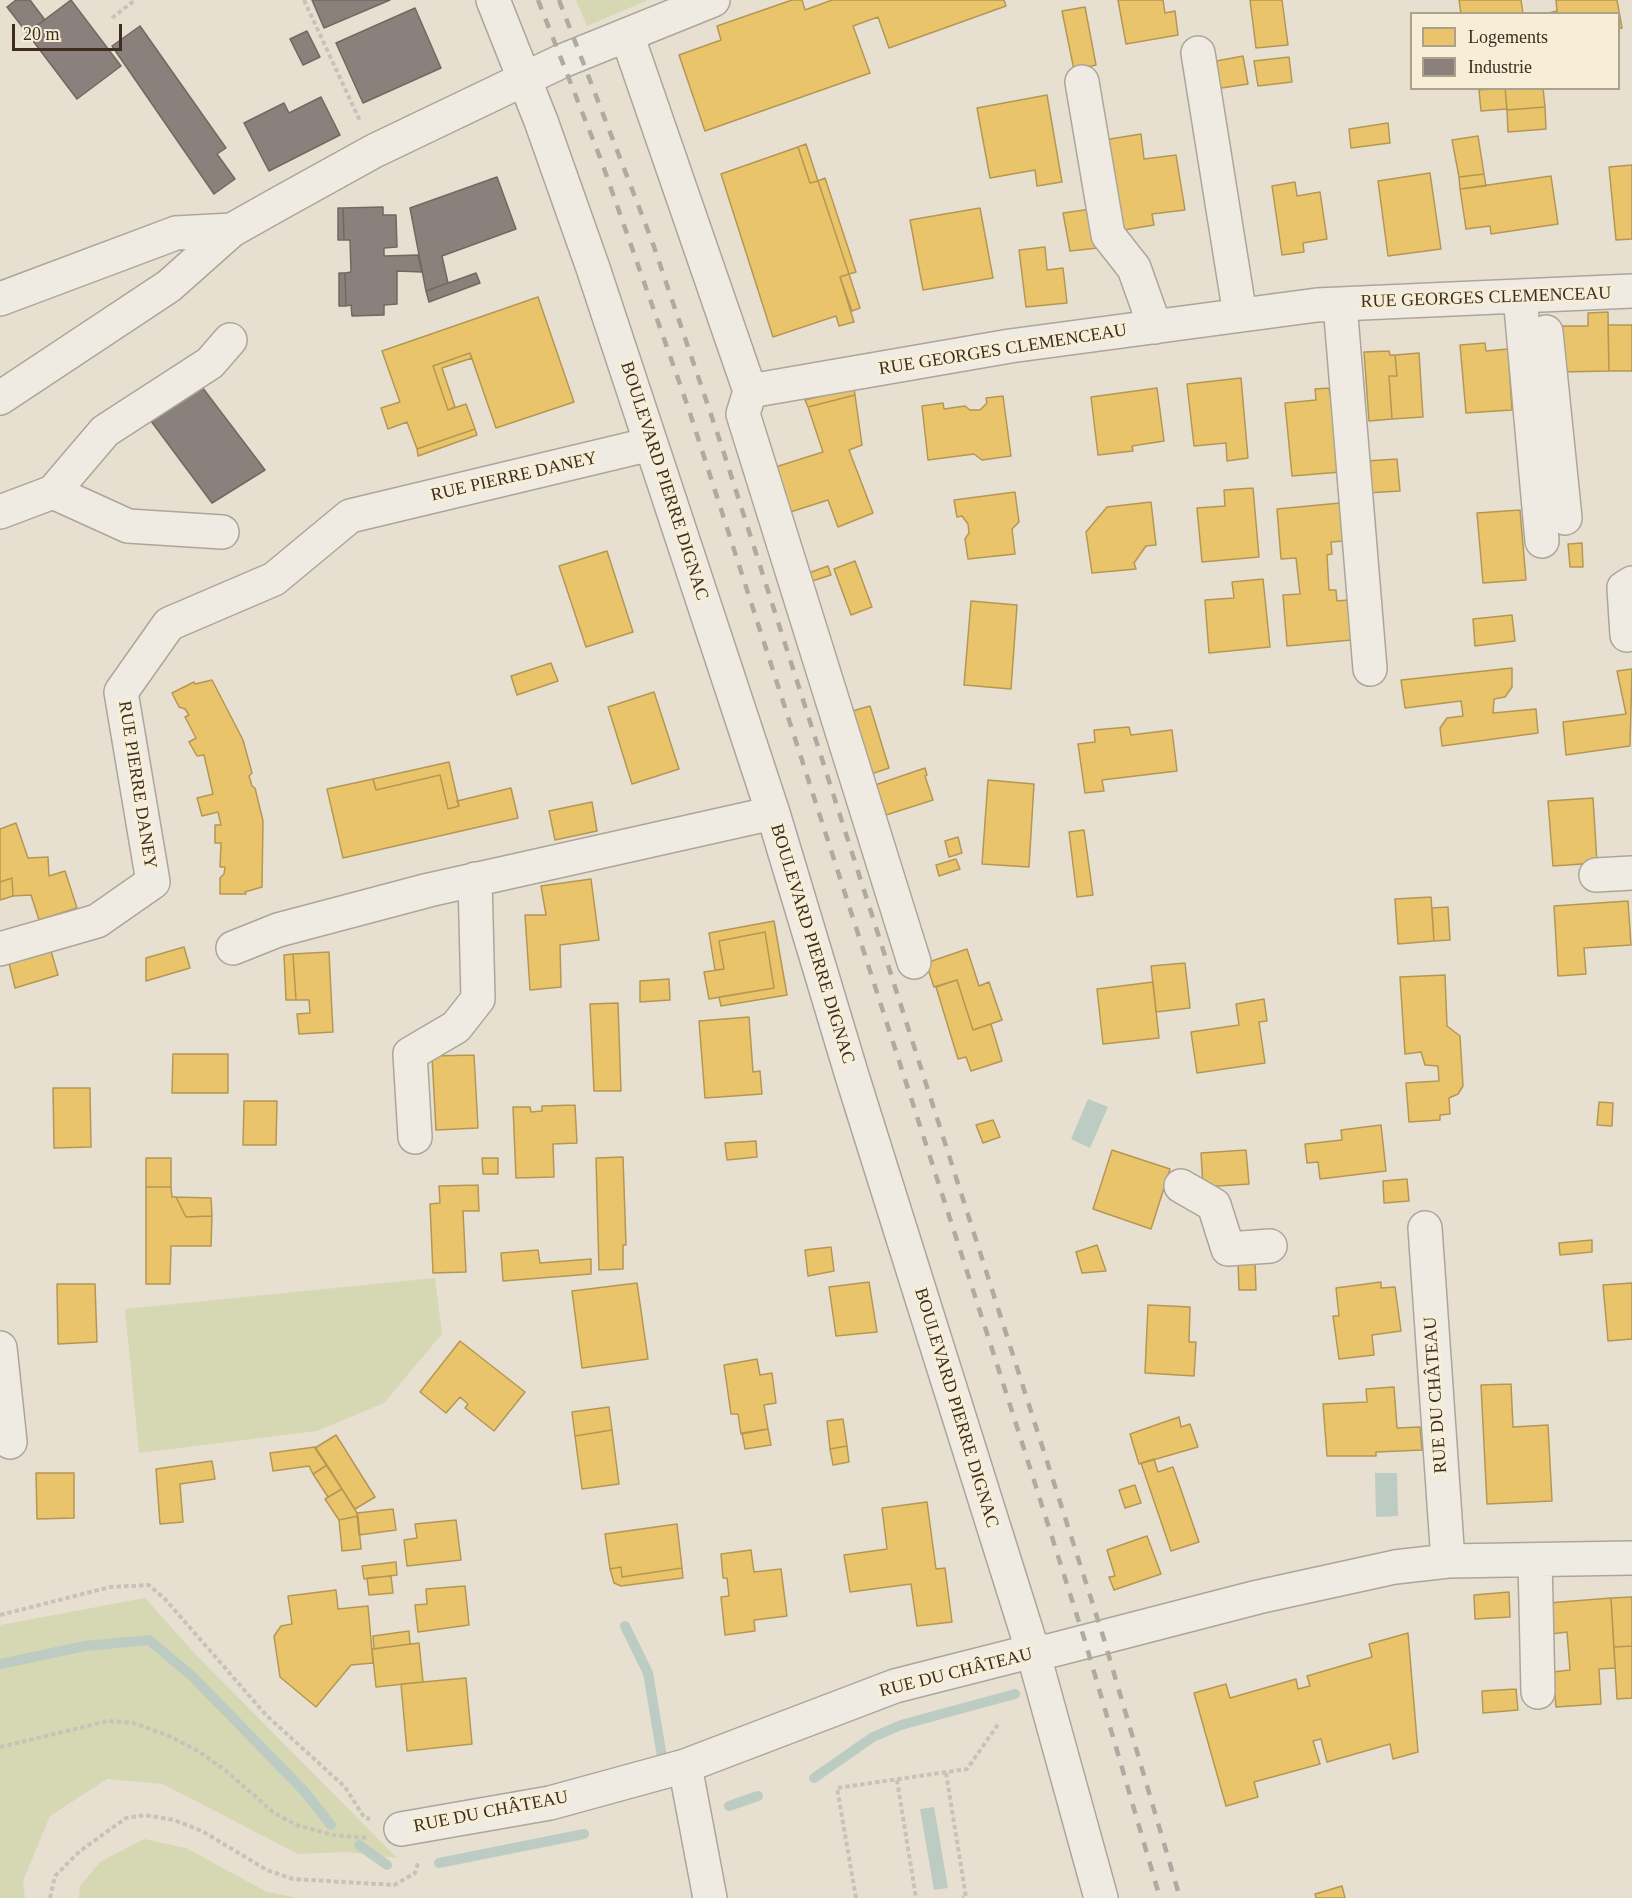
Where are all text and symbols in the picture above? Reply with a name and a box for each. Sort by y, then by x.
scale bar [15,12,124,50]
legend [1410,12,1620,90]
text: 20 m [23,24,60,44]
text: Logements [1468,27,1548,47]
text: Industrie [1468,57,1532,77]
street label: RUE GEORGES CLEMENCEAU [1360,283,1612,313]
street label: RUE GEORGES CLEMENCEAU [877,320,1129,380]
street label: BOULEVARD PIERRE DIGNAC [615,359,713,603]
street label: RUE PIERRE DANEY [429,447,599,507]
street label: RUE PIERRE DANEY [113,699,161,871]
street label: BOULEVARD PIERRE DIGNAC [765,821,859,1067]
street label: BOULEVARD PIERRE DIGNAC [909,1285,1003,1531]
street label: RUE DU CHÂTEAU [1420,1316,1452,1474]
street label: RUE DU CHÂTEAU [877,1644,1035,1702]
street label: RUE DU CHÂTEAU [412,1786,570,1838]

